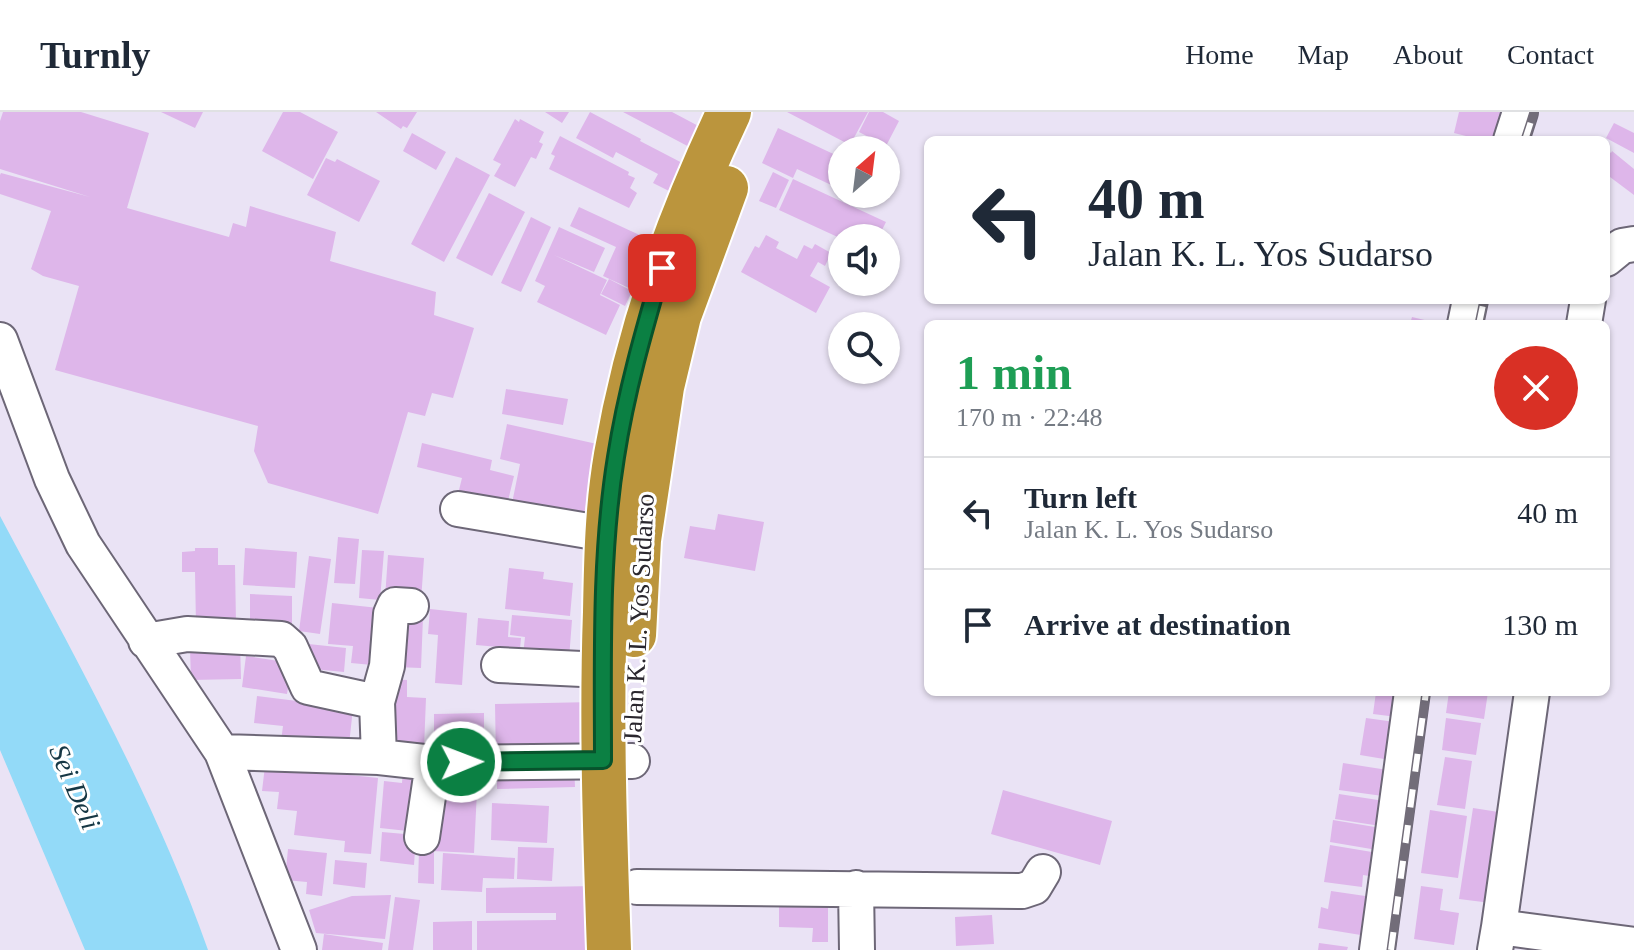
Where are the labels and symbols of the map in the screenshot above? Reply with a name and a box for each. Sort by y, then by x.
north arrow [828,136,900,208]
pin [628,234,696,302]
street label: Jalan K. L. Yos Sudarso [618,493,660,743]
position arrow [419,720,503,804]
water label: Sei Deli [43,740,107,834]

